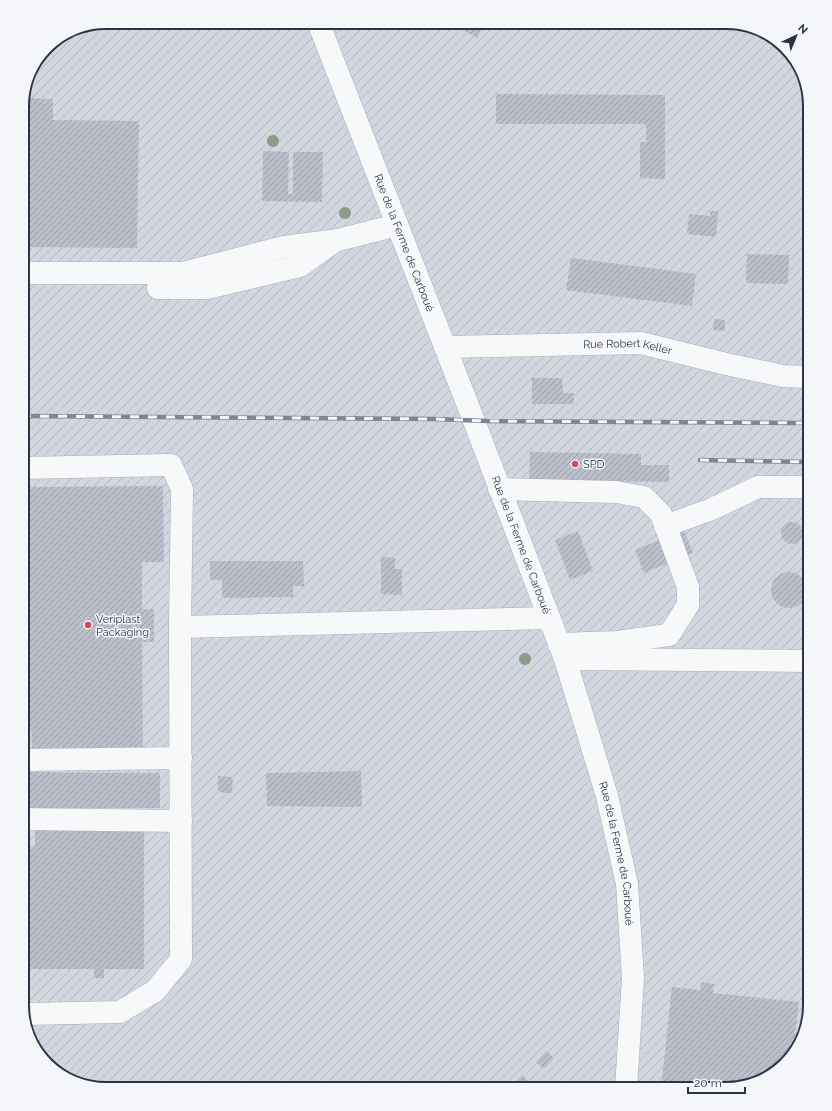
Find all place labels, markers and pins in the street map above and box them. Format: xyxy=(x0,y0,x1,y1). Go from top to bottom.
place label: SPD xyxy=(583,458,605,471)
marker: SPD xyxy=(570,459,580,469)
place label: Veriplast Packaging xyxy=(96,613,149,639)
marker: Veriplast Packaging xyxy=(83,620,93,630)

